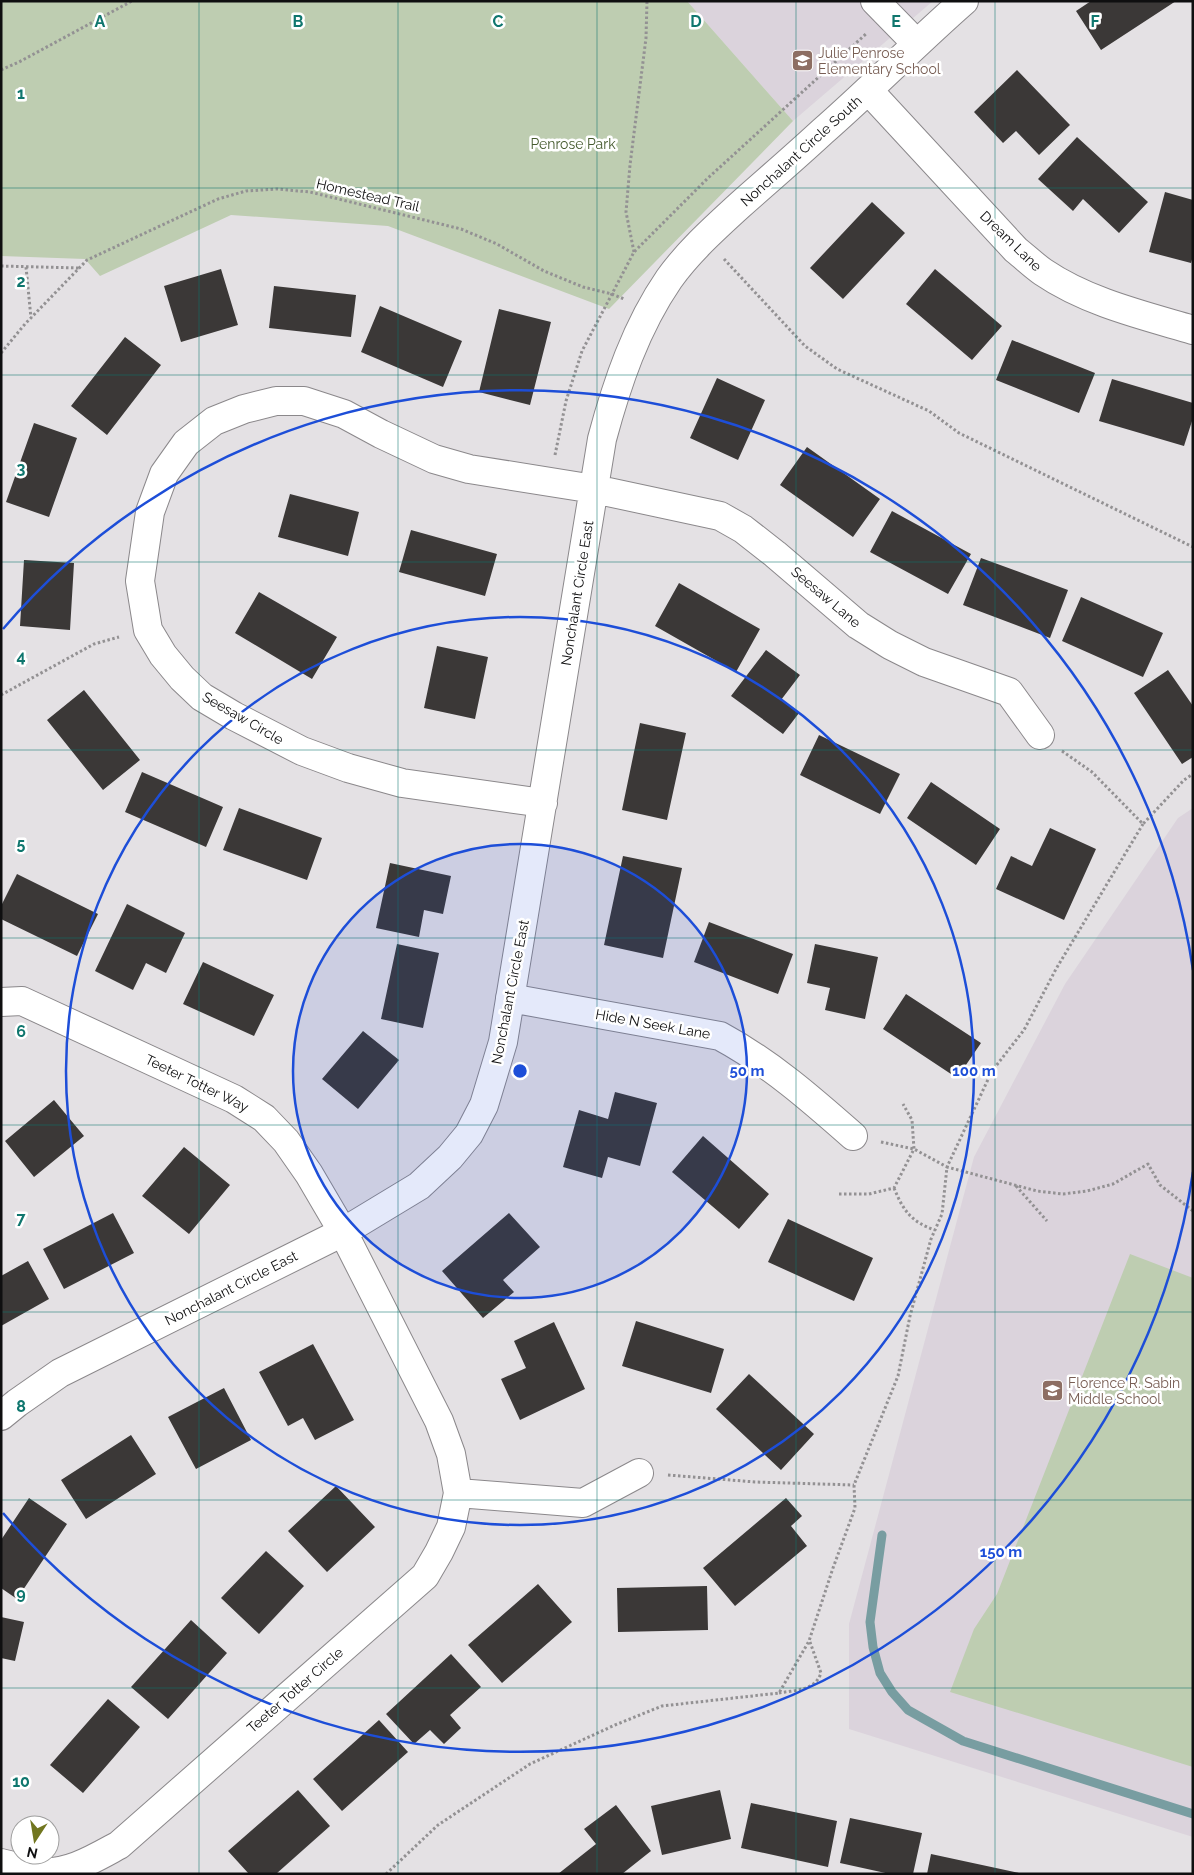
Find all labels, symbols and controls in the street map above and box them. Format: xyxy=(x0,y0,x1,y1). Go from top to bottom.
text: A xyxy=(95,12,106,31)
text: B xyxy=(293,12,304,31)
text: C xyxy=(493,12,504,31)
text: D xyxy=(690,12,702,31)
text: E xyxy=(891,12,901,31)
text: F xyxy=(1090,12,1100,31)
place label: Julie Penrose Elementary School xyxy=(818,45,941,77)
school or university icon: Julie Penrose Elementary School xyxy=(790,49,814,73)
text: 1 xyxy=(17,84,25,103)
street label: Nonchalant Circle South xyxy=(737,93,865,209)
park label: Penrose Park xyxy=(530,136,616,152)
street label: Homestead Trail xyxy=(315,175,421,215)
street label: Dream Lane xyxy=(977,208,1045,274)
text: 2 xyxy=(16,272,26,291)
text: 3 xyxy=(17,459,26,478)
street label: Nonchalant Circle East xyxy=(558,519,596,667)
street label: Seesaw Lane xyxy=(788,563,864,631)
text: 4 xyxy=(16,647,26,666)
street label: Seesaw Circle xyxy=(200,688,286,748)
text: 5 xyxy=(17,834,26,853)
street label: Nonchalant Circle East xyxy=(488,918,532,1066)
street label: Hide N Seek Lane xyxy=(594,1006,712,1042)
text: 6 xyxy=(16,1022,26,1041)
street label: Teeter Totter Way xyxy=(143,1051,252,1115)
centre of rings xyxy=(511,1062,529,1080)
text: 50 m xyxy=(729,1062,765,1080)
text: 100 m xyxy=(952,1062,996,1080)
text: 7 xyxy=(17,1209,26,1228)
street label: Nonchalant Circle East xyxy=(162,1247,300,1328)
place label: Florence R. Sabin Middle School xyxy=(1068,1375,1180,1407)
school or university icon: Florence R. Sabin Middle School xyxy=(1040,1379,1064,1403)
text: 8 xyxy=(16,1397,26,1416)
text: 150 m xyxy=(980,1543,1022,1561)
text: 9 xyxy=(16,1584,26,1603)
street label: Teeter Totter Circle xyxy=(244,1644,346,1736)
text: 10 xyxy=(12,1772,30,1791)
north arrow xyxy=(10,1815,60,1865)
text: N xyxy=(25,1844,39,1862)

